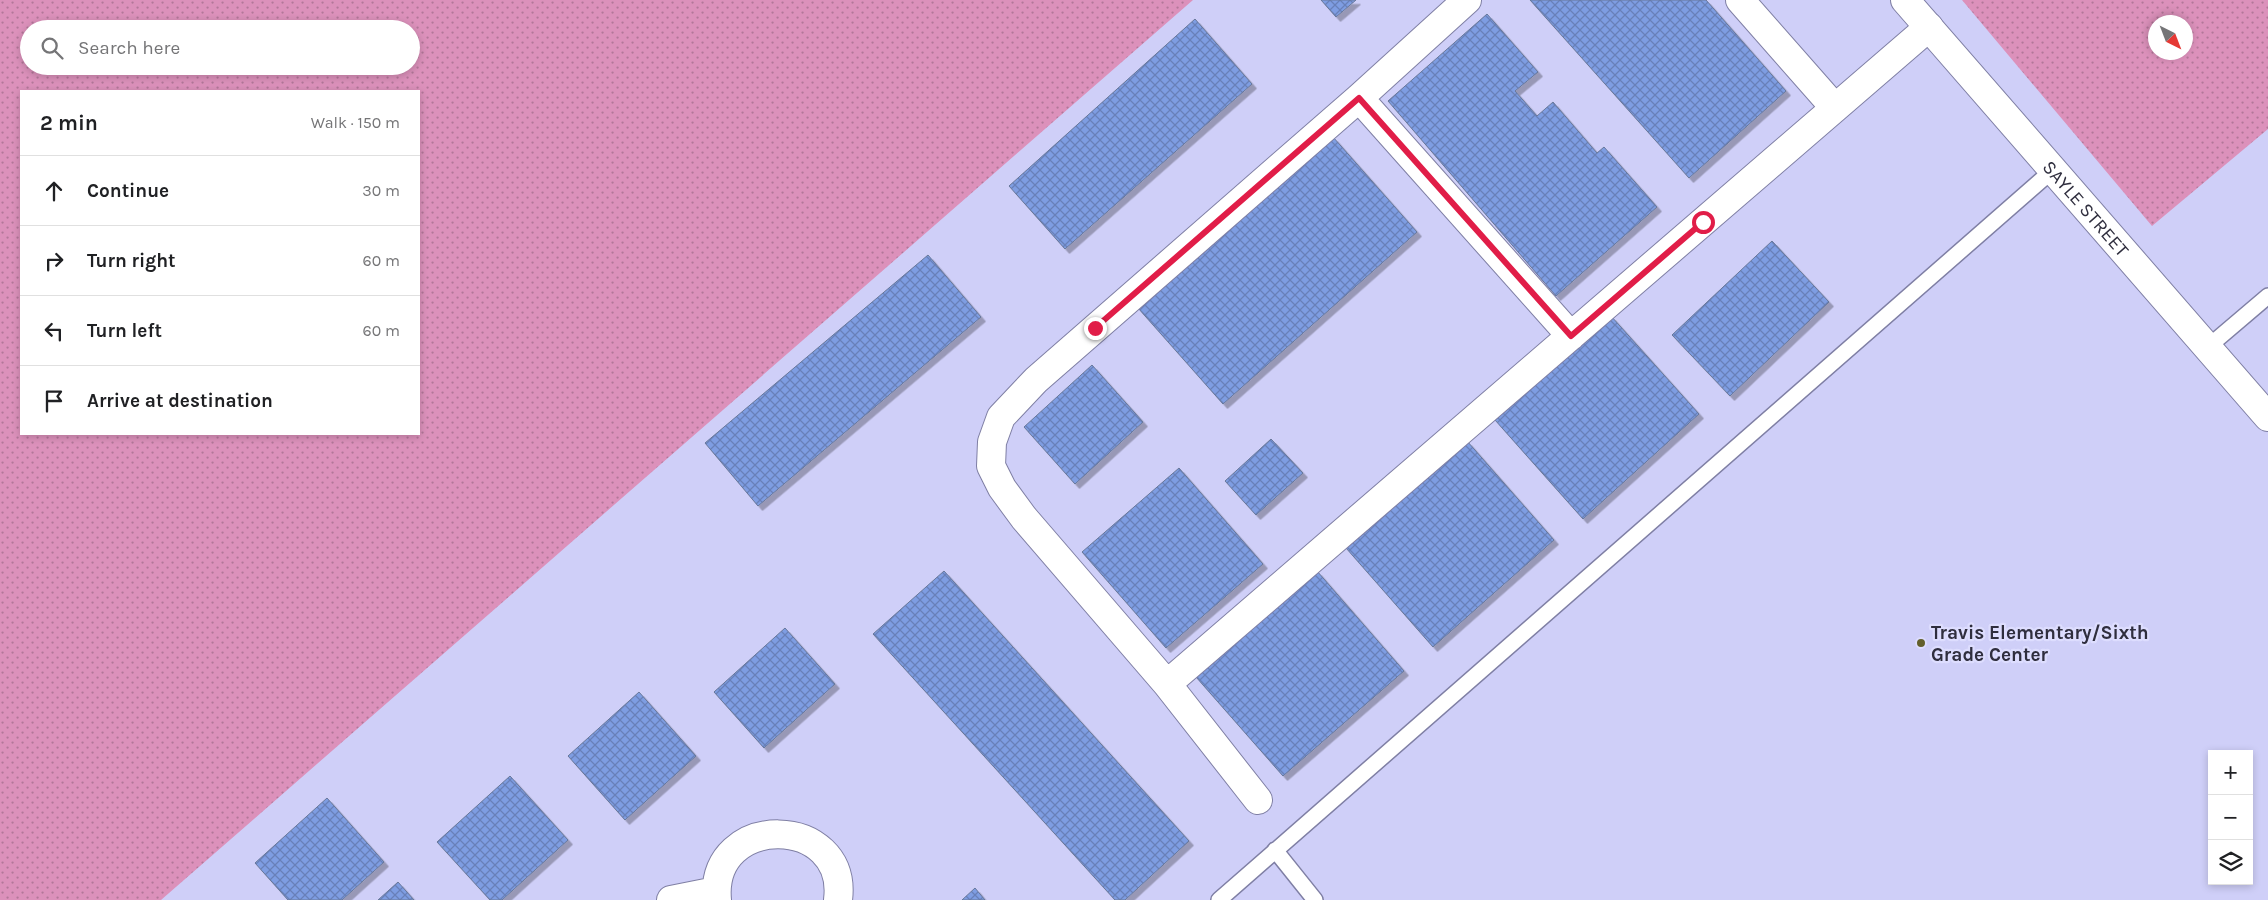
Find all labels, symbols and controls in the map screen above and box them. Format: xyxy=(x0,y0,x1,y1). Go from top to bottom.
north arrow xyxy=(2148,15,2193,60)
search box xyxy=(20,20,420,75)
icon: search xyxy=(38,34,66,62)
text: Search here xyxy=(78,37,180,59)
text: 2 min xyxy=(40,111,98,135)
text: Walk · 150 m xyxy=(311,113,400,132)
street label: SAYLE STREET xyxy=(2038,156,2133,262)
icon: ahead xyxy=(40,177,68,205)
text: Continue xyxy=(87,180,169,202)
text: 30 m xyxy=(362,181,400,200)
route start xyxy=(1692,211,1715,234)
icon: right xyxy=(40,247,68,275)
text: Turn right xyxy=(87,250,176,272)
text: 60 m xyxy=(363,251,400,270)
icon: left xyxy=(40,317,68,345)
route end xyxy=(1084,317,1107,340)
text: Turn left xyxy=(87,320,162,342)
text: 60 m xyxy=(363,321,400,340)
icon: arrive xyxy=(40,387,68,415)
text: Arrive at destination xyxy=(87,390,273,412)
place label: Travis Elementary/Sixth Grade Center xyxy=(1931,622,2149,666)
marker: Travis Elementary/Sixth Grade Center xyxy=(1915,637,1927,649)
map controls xyxy=(2208,750,2253,885)
button: + xyxy=(2208,750,2253,795)
button: − xyxy=(2208,795,2253,840)
button: layers xyxy=(2208,840,2253,885)

